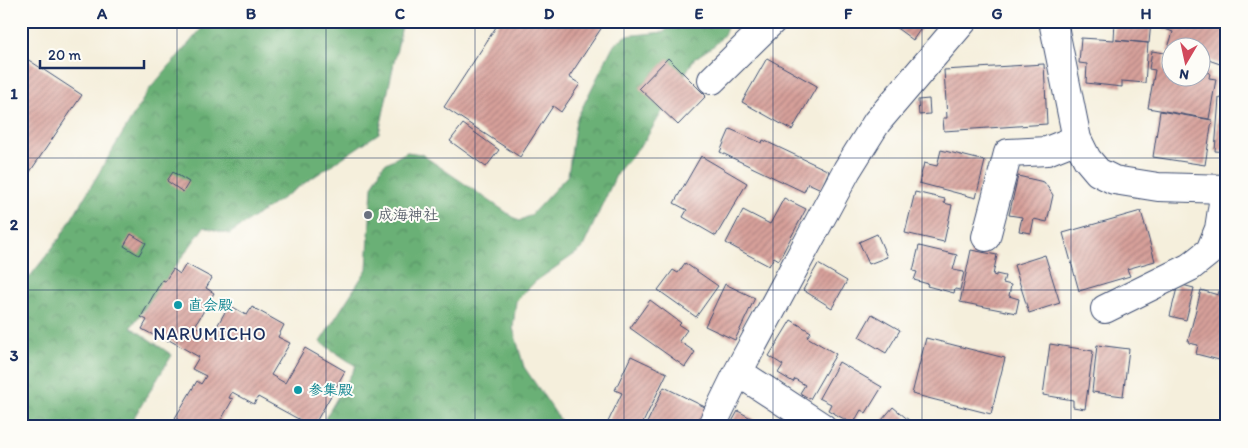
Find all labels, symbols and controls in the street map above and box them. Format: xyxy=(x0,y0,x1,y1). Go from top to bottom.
text: A xyxy=(96,4,108,23)
text: B xyxy=(246,4,257,23)
text: C xyxy=(395,4,406,23)
text: D xyxy=(544,4,555,23)
text: E xyxy=(695,4,704,23)
text: F xyxy=(844,4,853,23)
text: G xyxy=(991,4,1003,23)
text: H xyxy=(1140,4,1152,23)
scale bar xyxy=(40,38,144,70)
north arrow xyxy=(1160,38,1210,88)
text: 20 m xyxy=(48,46,82,64)
text: N xyxy=(1178,65,1190,83)
text: 1 xyxy=(10,84,18,103)
place label: 成海神社 xyxy=(378,206,438,224)
marker: 成海神社 xyxy=(362,209,374,221)
text: 2 xyxy=(10,215,19,234)
place label: 直会殿 xyxy=(188,296,233,314)
marker: 直会殿 xyxy=(172,299,184,311)
district label: NARUMICHO xyxy=(153,323,267,345)
text: 3 xyxy=(10,346,19,365)
place label: 参集殿 xyxy=(308,381,353,399)
marker: 参集殿 xyxy=(292,384,304,396)

